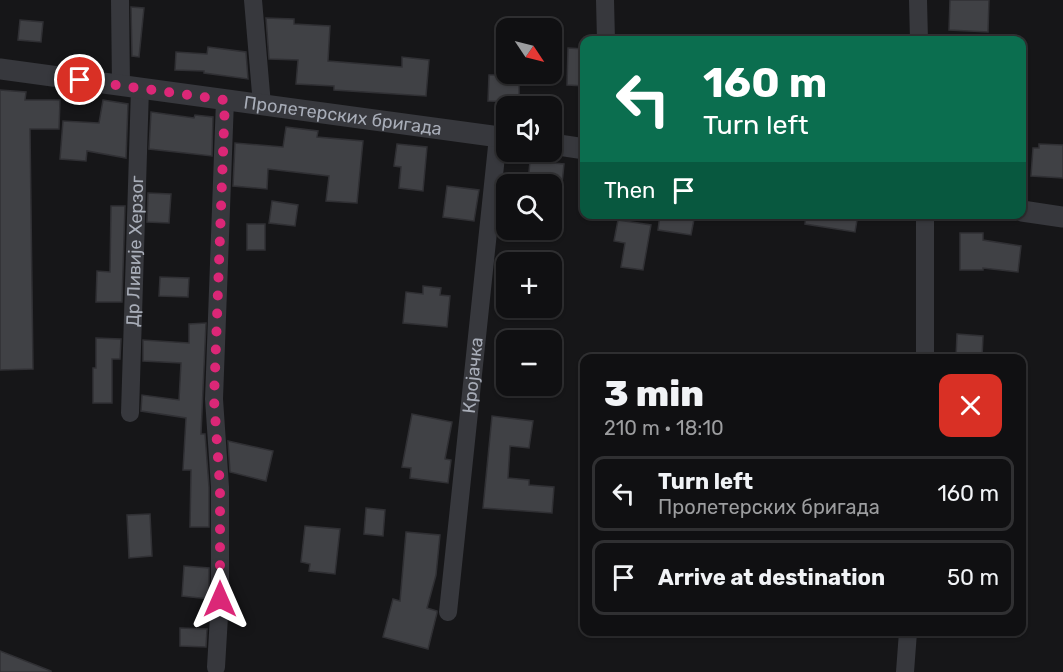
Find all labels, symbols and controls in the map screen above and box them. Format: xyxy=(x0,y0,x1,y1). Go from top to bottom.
north arrow xyxy=(496,18,562,84)
map controls xyxy=(496,18,562,396)
pin xyxy=(54,54,105,105)
text: 160 m xyxy=(703,58,827,108)
icon: left xyxy=(604,60,682,138)
icon: arrive xyxy=(63,63,96,96)
street label: Пролетерских бригада xyxy=(242,91,443,140)
button: sound xyxy=(496,96,562,162)
text: Turn left xyxy=(703,109,808,141)
button: search xyxy=(496,174,562,240)
icon: arrive xyxy=(667,174,700,207)
street label: Др Ливије Херзог xyxy=(122,175,148,327)
text: Then xyxy=(604,177,655,204)
button: + xyxy=(496,252,562,318)
button: − xyxy=(496,330,562,396)
street label: Кројачка xyxy=(458,336,488,415)
text: 3 min xyxy=(604,372,704,415)
button: close xyxy=(939,374,1002,437)
text: 210 m · 18:10 xyxy=(604,416,724,440)
text: Turn left xyxy=(658,468,753,495)
icon: left xyxy=(607,477,640,510)
text: 160 m xyxy=(937,480,999,507)
text: Пролетерских бригада xyxy=(658,495,880,519)
icon: arrive xyxy=(607,561,640,594)
text: Arrive at destination xyxy=(658,564,885,591)
text: 50 m xyxy=(947,564,999,591)
position arrow xyxy=(188,567,252,631)

